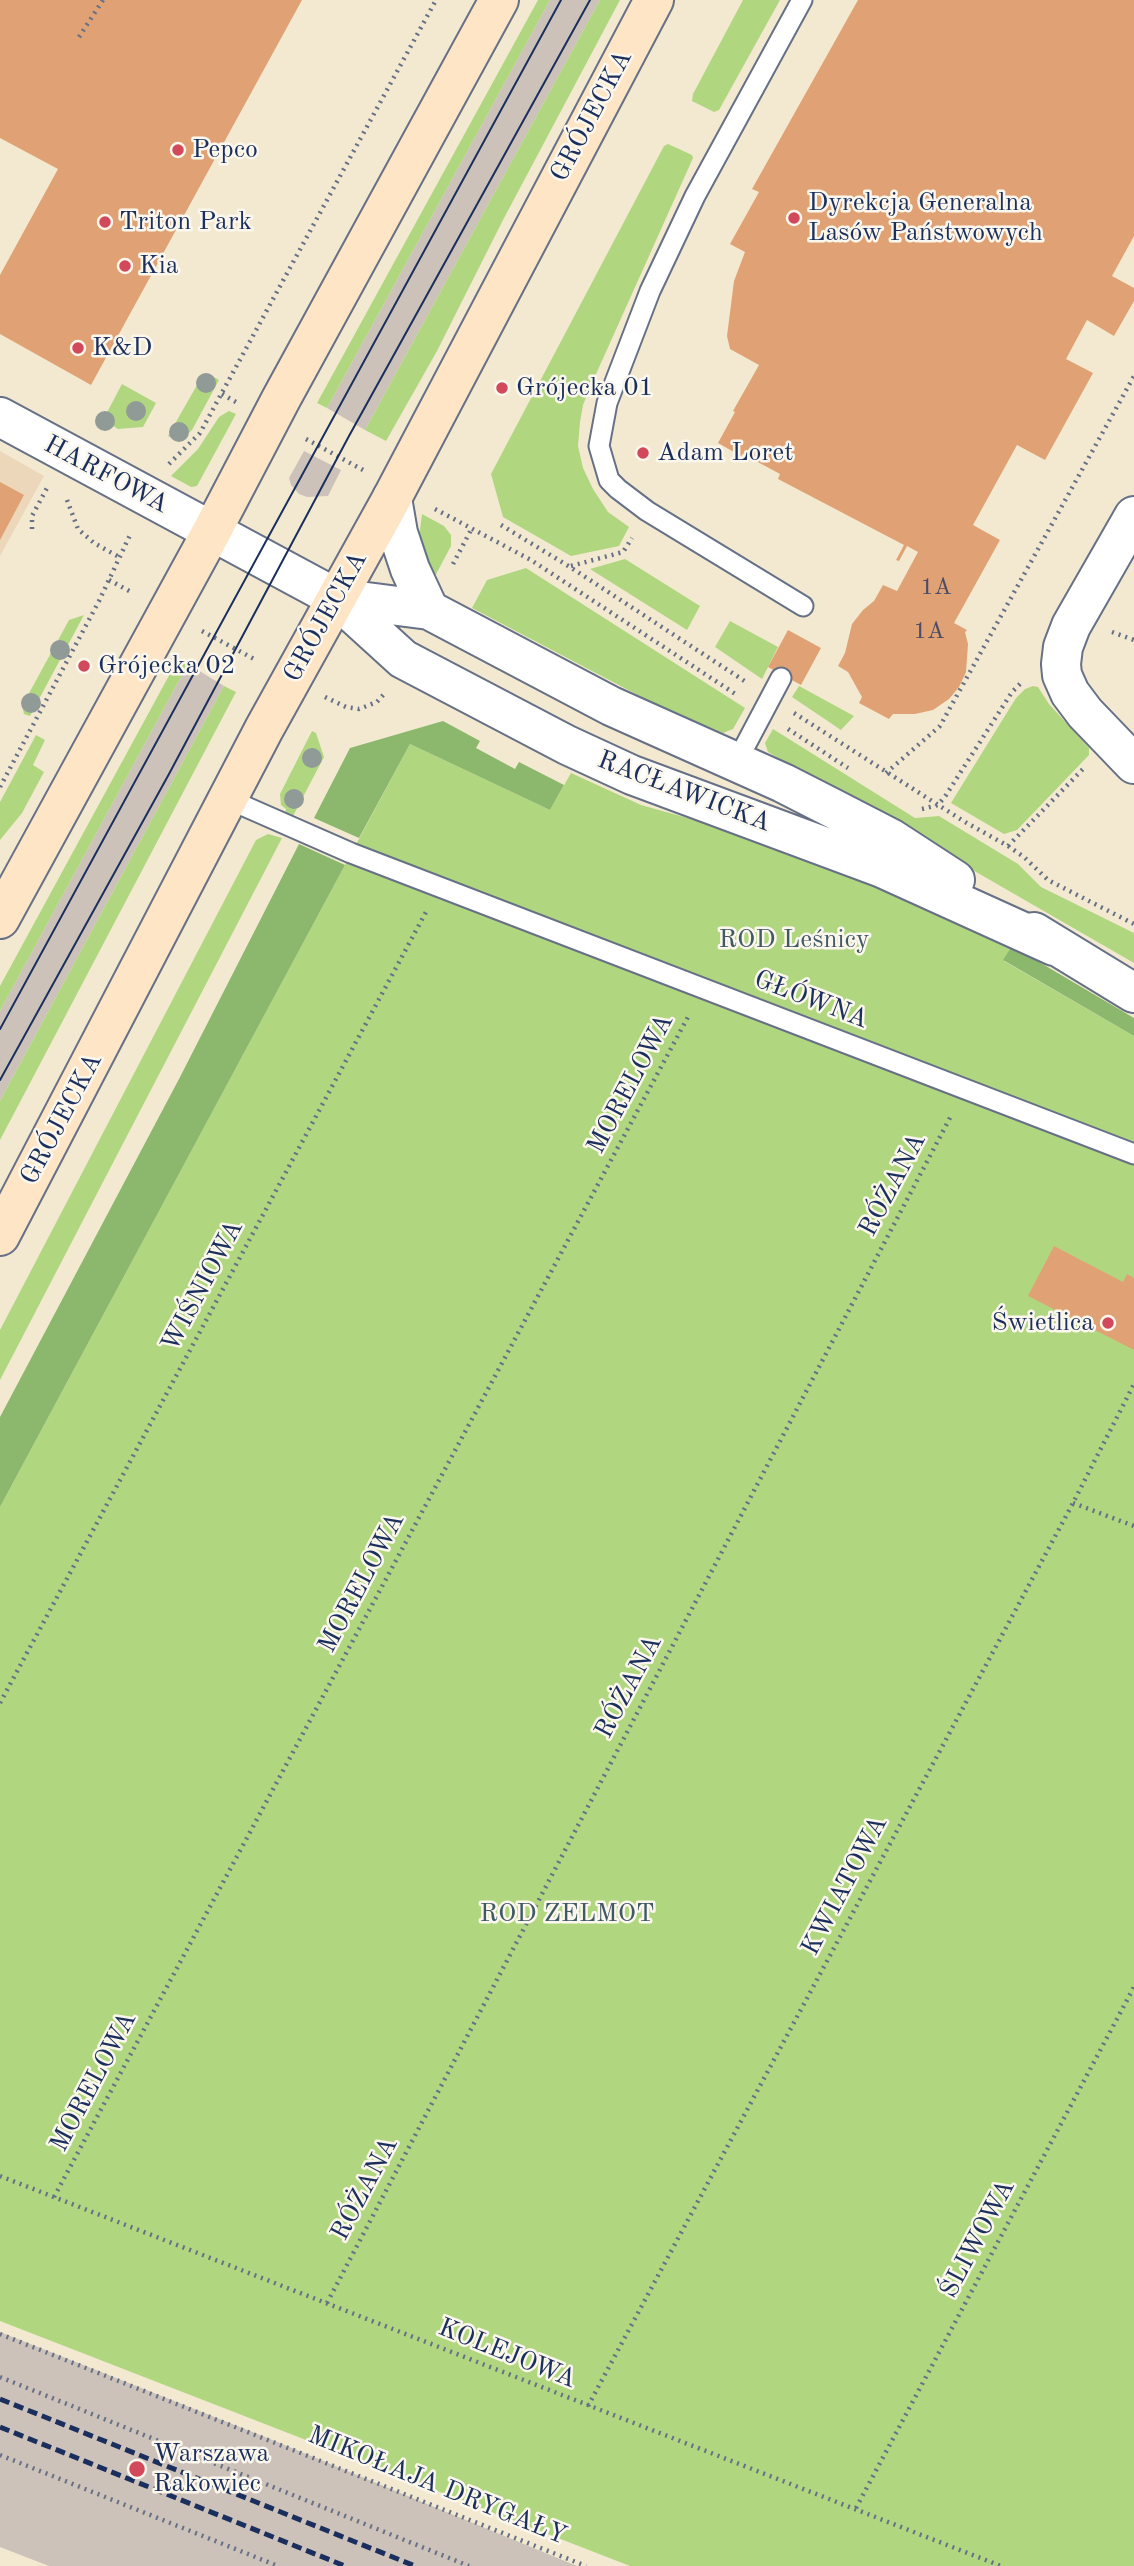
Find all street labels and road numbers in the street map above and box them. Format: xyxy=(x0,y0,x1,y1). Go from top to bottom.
street label: GRÓJECKA xyxy=(544,45,640,187)
street label: HARFOWA xyxy=(38,429,174,521)
street label: GRÓJECKA xyxy=(277,546,375,688)
street label: RACŁAWICKA xyxy=(593,745,775,839)
street label: GŁÓWNA xyxy=(750,964,872,1036)
street label: MORELOWA xyxy=(581,1009,681,1159)
street label: GRÓJECKA xyxy=(14,1048,110,1190)
street label: RÓŻANA xyxy=(853,1128,933,1242)
street label: WIŚNIOWA xyxy=(155,1215,251,1357)
street label: MORELOWA xyxy=(312,1508,412,1658)
street label: RÓŻANA xyxy=(589,1630,669,1744)
street label: KWIATOWA xyxy=(795,1811,895,1961)
street label: MORELOWA xyxy=(44,2007,144,2157)
street label: RÓŻANA xyxy=(325,2132,405,2246)
street label: ŚLIWOWA xyxy=(934,2174,1022,2304)
street label: KOLEJOWA xyxy=(433,2312,581,2396)
street label: MIKOŁAJA DRYGAŁY xyxy=(303,2420,571,2552)

